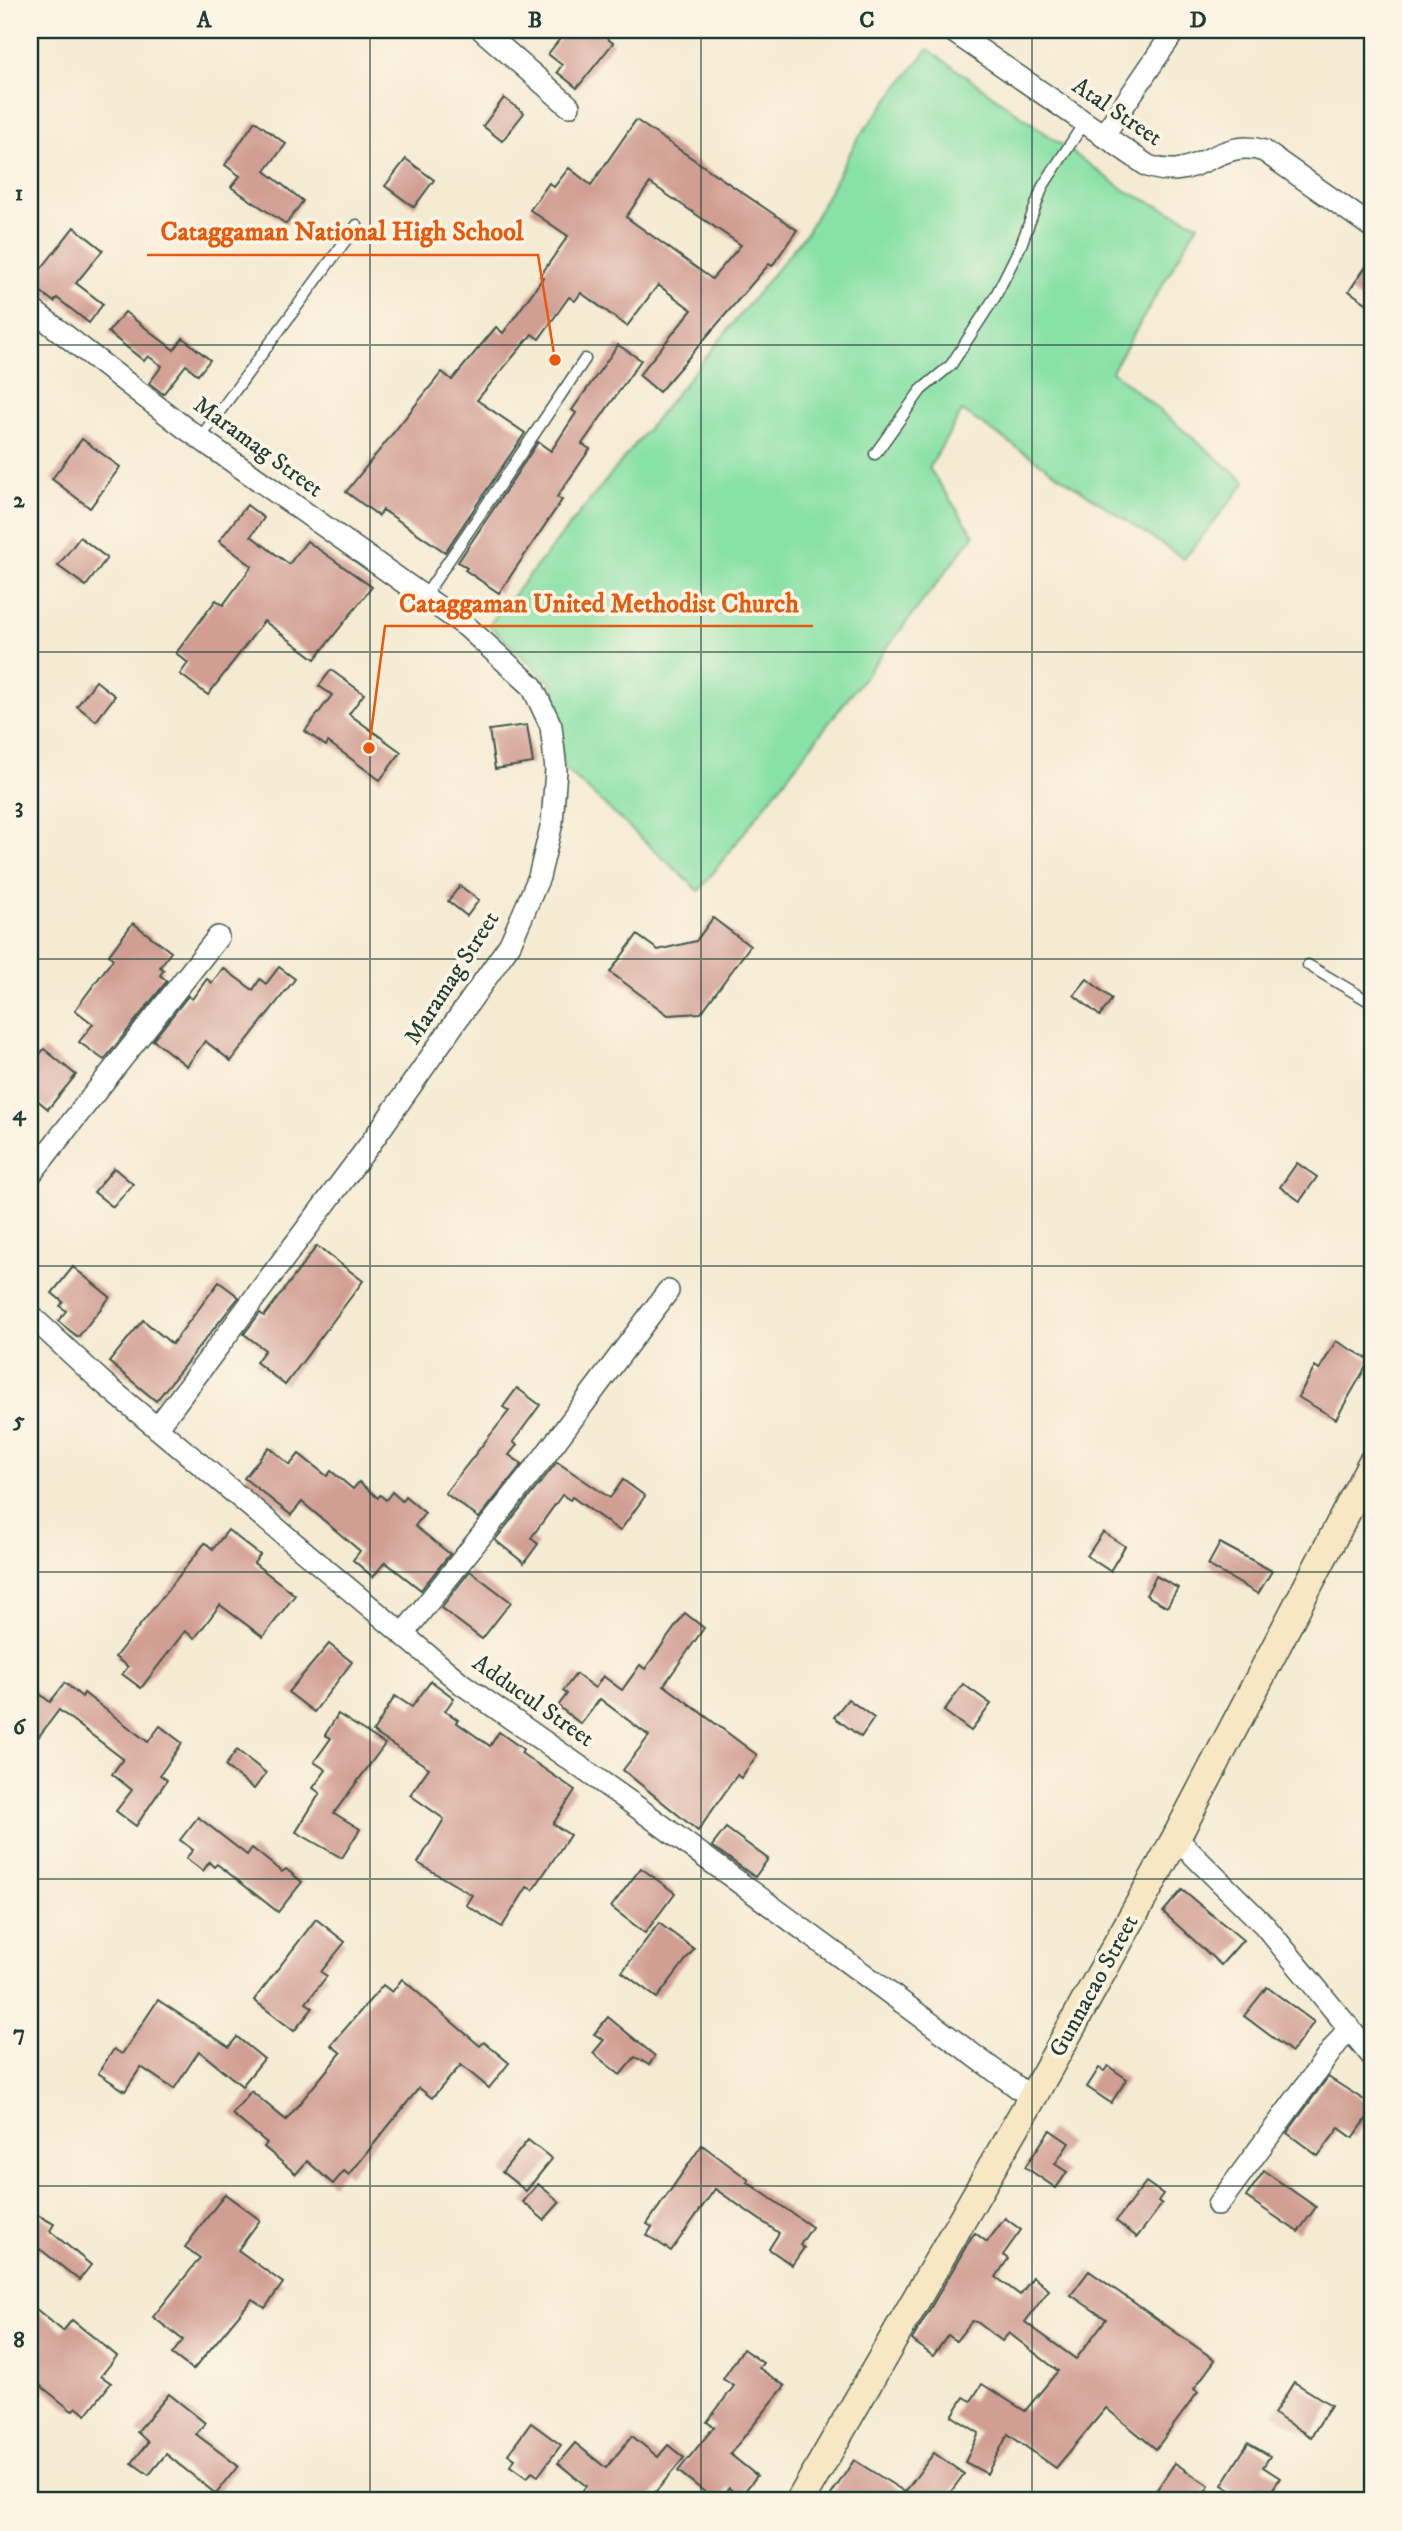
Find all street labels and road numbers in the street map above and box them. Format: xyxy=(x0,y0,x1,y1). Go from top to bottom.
street label: Atal Street xyxy=(1066,71,1168,153)
street label: Maramag Street xyxy=(187,390,329,504)
street label: Maramag Street xyxy=(398,905,506,1050)
street label: Adducul Street xyxy=(466,1648,600,1754)
street label: Gunnacao Street xyxy=(1043,1909,1146,2062)

